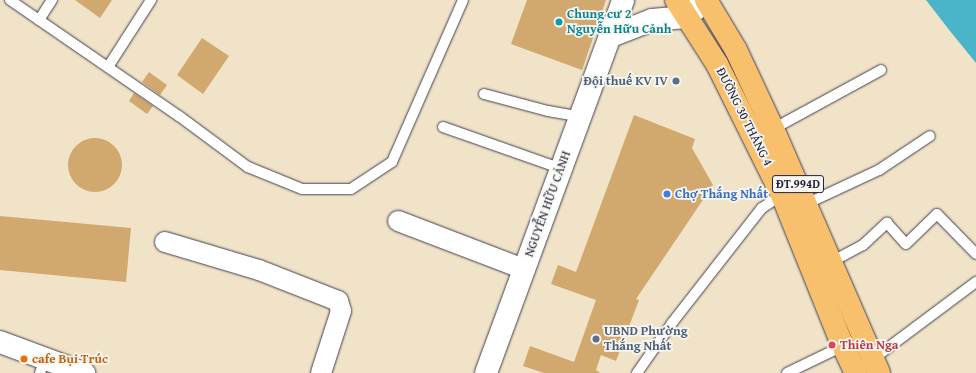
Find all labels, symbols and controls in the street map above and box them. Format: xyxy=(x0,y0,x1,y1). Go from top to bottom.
place label: Chung cư 2 Nguyễn Hữu Cảnh xyxy=(567,7,671,38)
marker: Chung cư 2 Nguyễn Hữu Cảnh xyxy=(554,17,564,27)
street label: ĐƯỜNG 30 THÁNG 4 xyxy=(712,65,776,169)
place label: Đội thuế KV IV xyxy=(584,73,668,89)
marker: Đội thuế KV IV xyxy=(671,76,681,86)
street label: NGUYỄN HỮU CẢNH xyxy=(522,149,574,259)
road number: ĐT.994D xyxy=(772,174,824,194)
place label: Chợ Thắng Nhất xyxy=(675,186,768,202)
marker: Chợ Thắng Nhất xyxy=(662,189,672,199)
place label: UBND Phường Thắng Nhất xyxy=(604,324,688,355)
marker: UBND Phường Thắng Nhất xyxy=(591,334,601,344)
place label: Thiên Nga xyxy=(840,337,899,353)
marker: Thiên Nga xyxy=(827,340,837,350)
place label: cafe Bụi Trúc xyxy=(32,351,108,367)
marker: cafe Bụi Trúc xyxy=(19,354,29,364)

